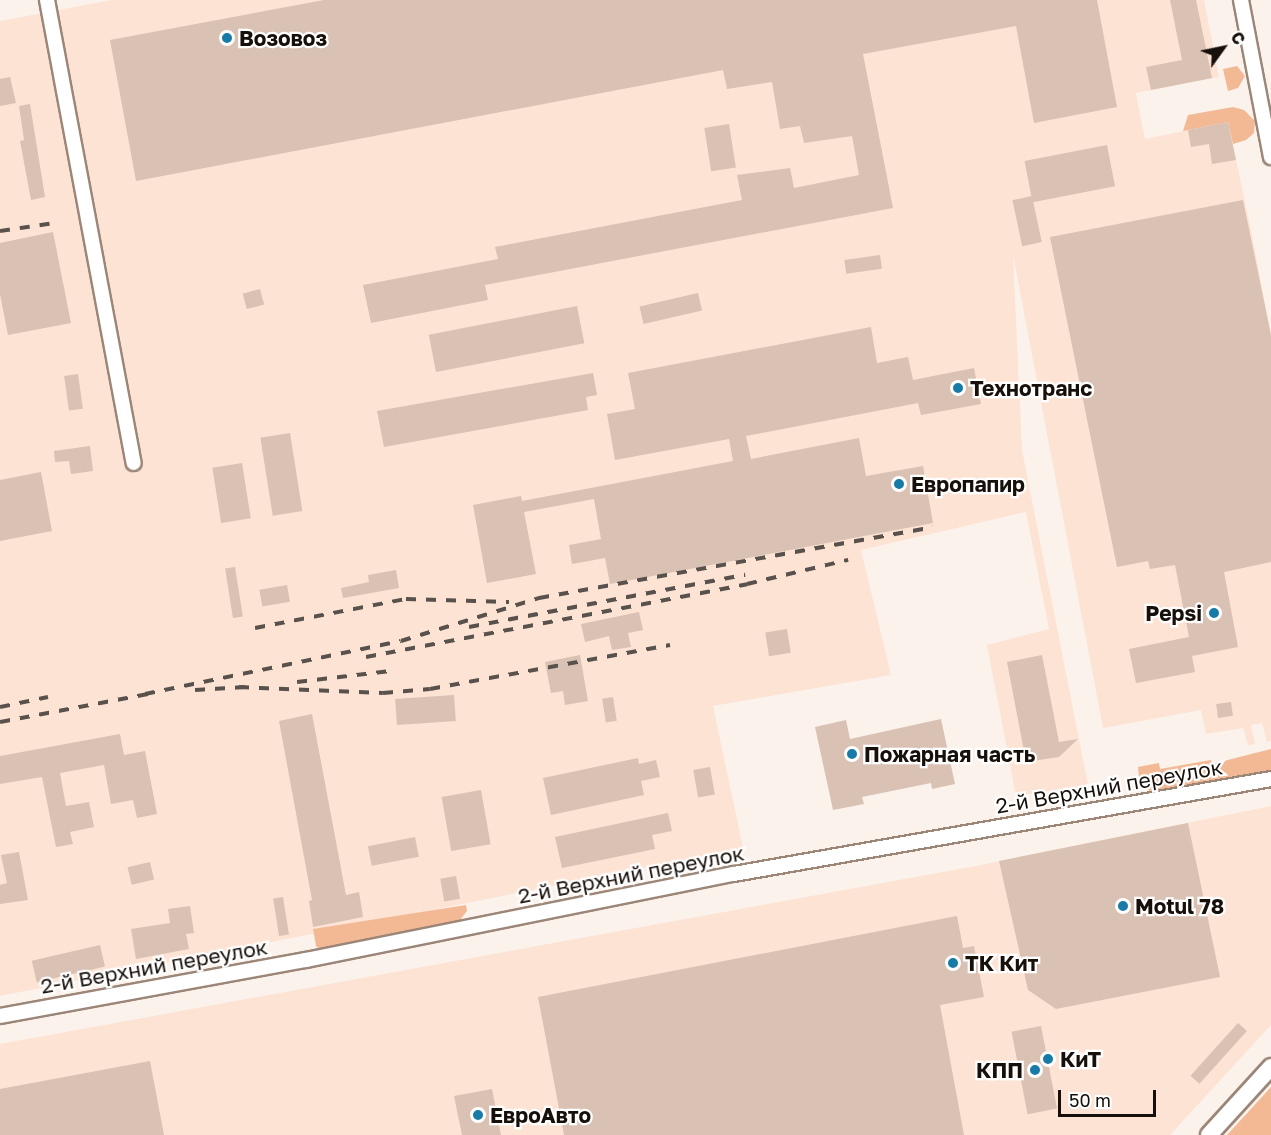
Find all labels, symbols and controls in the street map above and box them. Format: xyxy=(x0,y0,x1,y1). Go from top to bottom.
north arrow xyxy=(1193,18,1253,78)
place label: Возовоз xyxy=(239,25,327,51)
text: С xyxy=(1227,28,1250,48)
marker: Возовоз xyxy=(220,31,234,45)
place label: Технотранс xyxy=(970,375,1092,401)
marker: Технотранс xyxy=(951,381,965,395)
place label: Европапир xyxy=(911,471,1025,497)
marker: Европапир xyxy=(892,477,906,491)
place label: Pepsi xyxy=(1145,600,1202,626)
marker: Pepsi xyxy=(1207,606,1221,620)
place label: Пожарная часть xyxy=(864,741,1035,767)
marker: Пожарная часть xyxy=(845,747,859,761)
street label: 2-й Верхний переулок xyxy=(994,754,1224,818)
street label: 2-й Верхний переулок xyxy=(516,840,746,908)
place label: Motul 78 xyxy=(1135,893,1224,919)
marker: Motul 78 xyxy=(1116,899,1130,913)
street label: 2-й Верхний переулок xyxy=(39,934,269,998)
place label: ТК Кит xyxy=(965,950,1038,976)
marker: ТК Кит xyxy=(946,956,960,970)
place label: КиТ xyxy=(1060,1046,1101,1072)
marker: КиТ xyxy=(1041,1052,1055,1066)
place label: КПП xyxy=(976,1057,1023,1083)
marker: КПП xyxy=(1028,1063,1042,1077)
scale bar xyxy=(1061,1078,1158,1116)
text: 50 m xyxy=(1069,1089,1111,1111)
place label: ЕвроАвто xyxy=(490,1102,591,1128)
marker: ЕвроАвто xyxy=(471,1108,485,1122)

